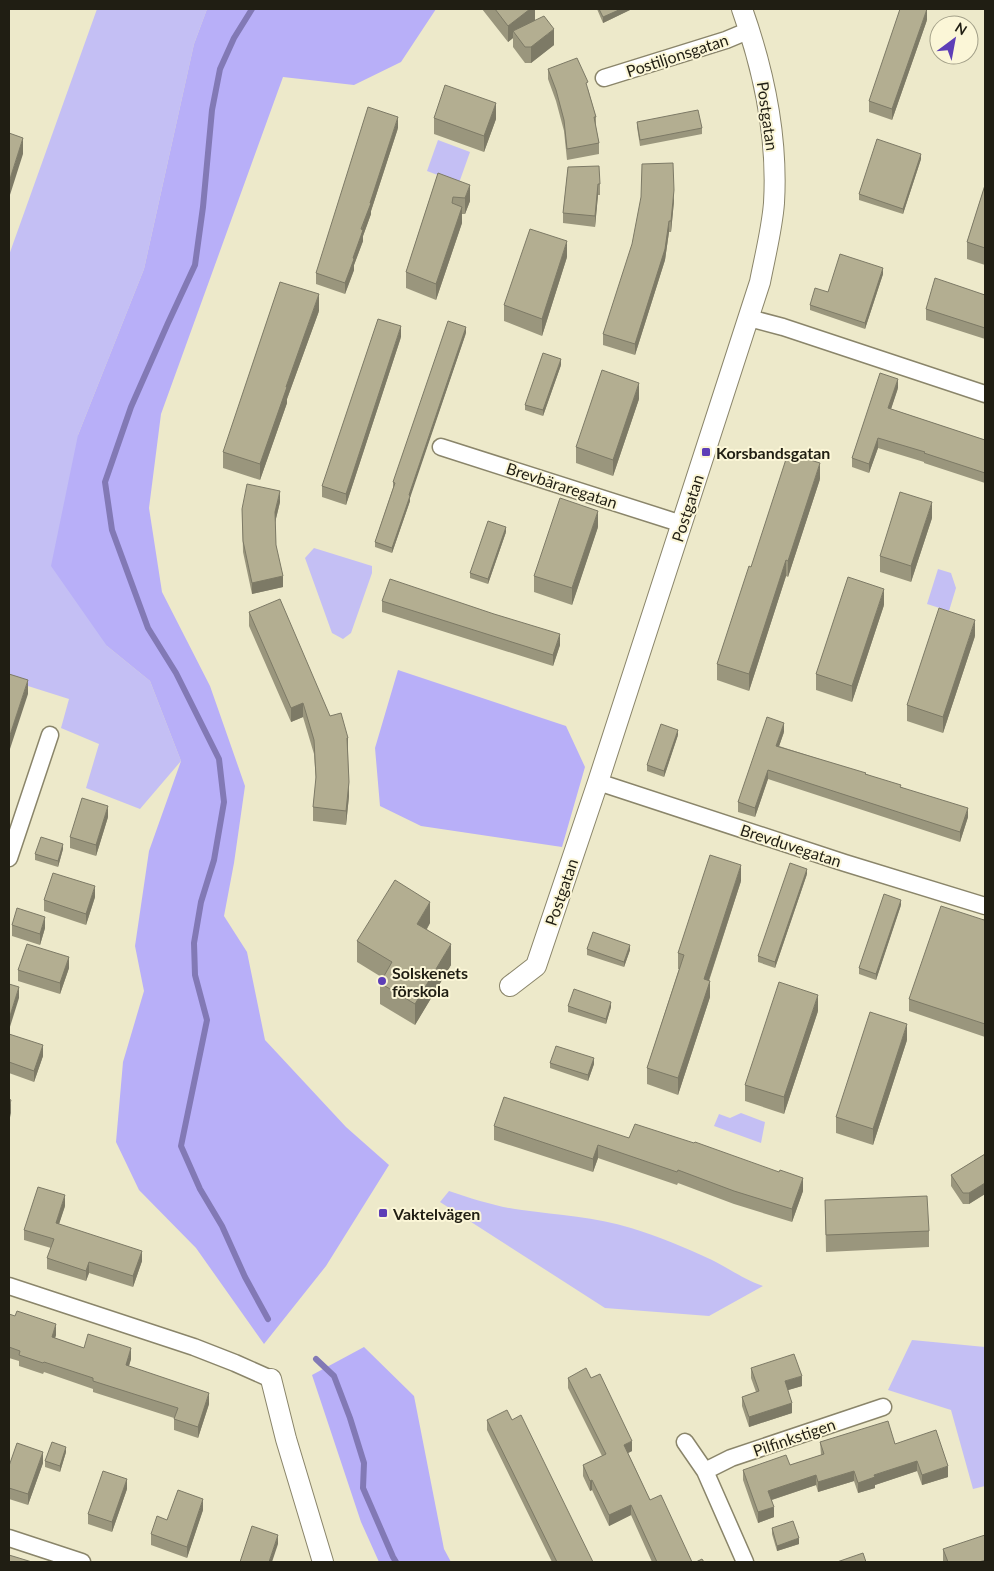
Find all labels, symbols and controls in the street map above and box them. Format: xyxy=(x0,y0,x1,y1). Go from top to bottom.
north arrow xyxy=(929,15,979,65)
text: N xyxy=(952,18,970,39)
street label: Postiljonsgatan xyxy=(624,30,730,80)
street label: Postgatan xyxy=(754,80,782,152)
place label: Korsbandsgatan xyxy=(716,443,830,462)
marker: Korsbandsgatan xyxy=(700,446,712,458)
street label: Brevbäraregatan xyxy=(504,458,620,512)
street label: Postgatan xyxy=(667,472,707,544)
street label: Brevduvegatan xyxy=(738,820,844,870)
street label: Postgatan xyxy=(541,856,581,928)
place label: Solskenets förskola xyxy=(392,963,468,1000)
marker: Solskenets förskola xyxy=(376,975,388,987)
place label: Vaktelvägen xyxy=(392,1204,480,1223)
marker: Vaktelvägen xyxy=(377,1207,389,1219)
street label: Pilfinkstigen xyxy=(750,1414,838,1460)

